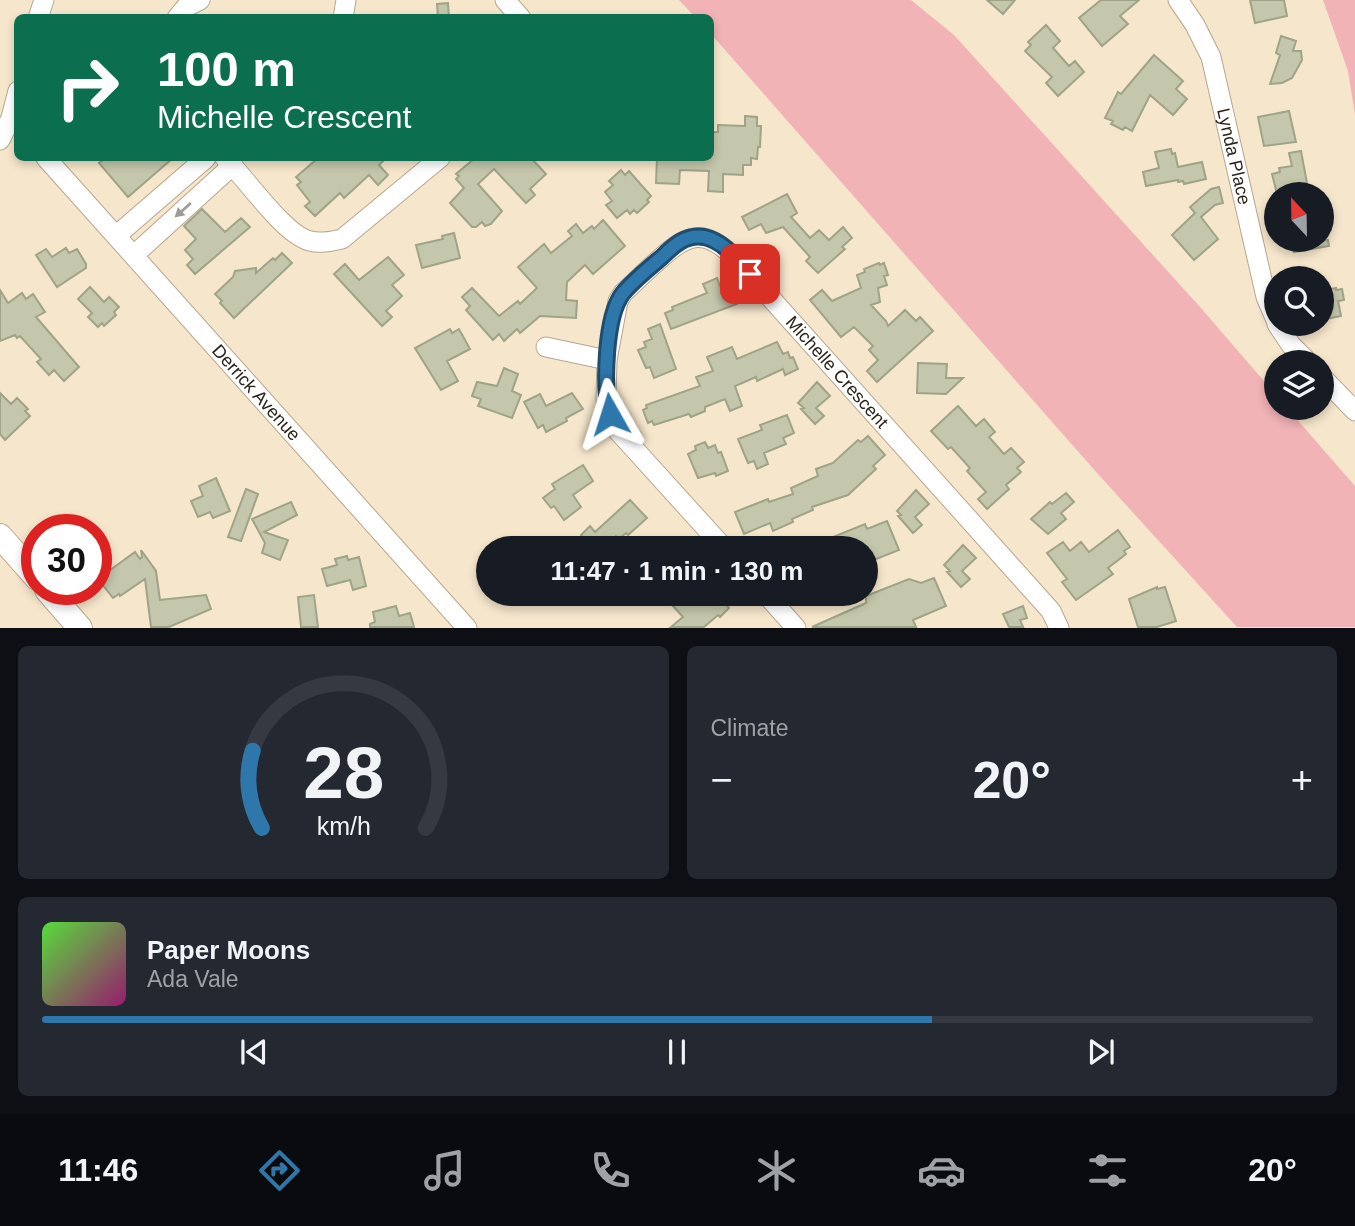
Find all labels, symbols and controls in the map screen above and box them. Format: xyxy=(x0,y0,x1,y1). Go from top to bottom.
icon: right xyxy=(42,42,133,133)
text: 100 m xyxy=(157,42,296,96)
text: Michelle Crescent xyxy=(157,99,411,135)
street label: Lynda Place xyxy=(1213,106,1255,207)
north arrow xyxy=(1264,182,1334,252)
map controls xyxy=(1264,182,1334,420)
one-way arrow xyxy=(175,201,192,217)
pin xyxy=(720,244,780,304)
icon: arrive xyxy=(731,255,769,293)
button: search xyxy=(1264,266,1334,336)
street label: Michelle Crescent xyxy=(782,312,892,432)
street label: Derrick Avenue xyxy=(208,341,304,445)
button: layers xyxy=(1264,350,1334,420)
position arrow xyxy=(573,377,647,451)
speed limit sign: 30 xyxy=(21,514,112,605)
text: 11:47 · 1 min · 130 m xyxy=(551,556,803,586)
text: Climate xyxy=(711,715,788,741)
text: 28 xyxy=(303,733,384,814)
text: 20° xyxy=(972,751,1051,809)
text: − xyxy=(711,759,733,801)
text: + xyxy=(1291,759,1313,801)
text: km/h xyxy=(316,812,370,840)
text: Paper Moons xyxy=(147,935,310,965)
text: Ada Vale xyxy=(147,966,239,992)
icon: previous xyxy=(235,1033,273,1071)
icon: pause xyxy=(658,1033,696,1071)
icon: next xyxy=(1082,1033,1120,1071)
icon: directions xyxy=(255,1146,304,1195)
icon: music xyxy=(420,1146,469,1195)
icon: phone xyxy=(586,1146,635,1195)
icon: climate xyxy=(752,1146,801,1195)
icon: car xyxy=(917,1146,966,1195)
icon: filters xyxy=(1083,1146,1132,1195)
text: 11:46 xyxy=(58,1152,138,1188)
text: 20° xyxy=(1248,1152,1297,1188)

